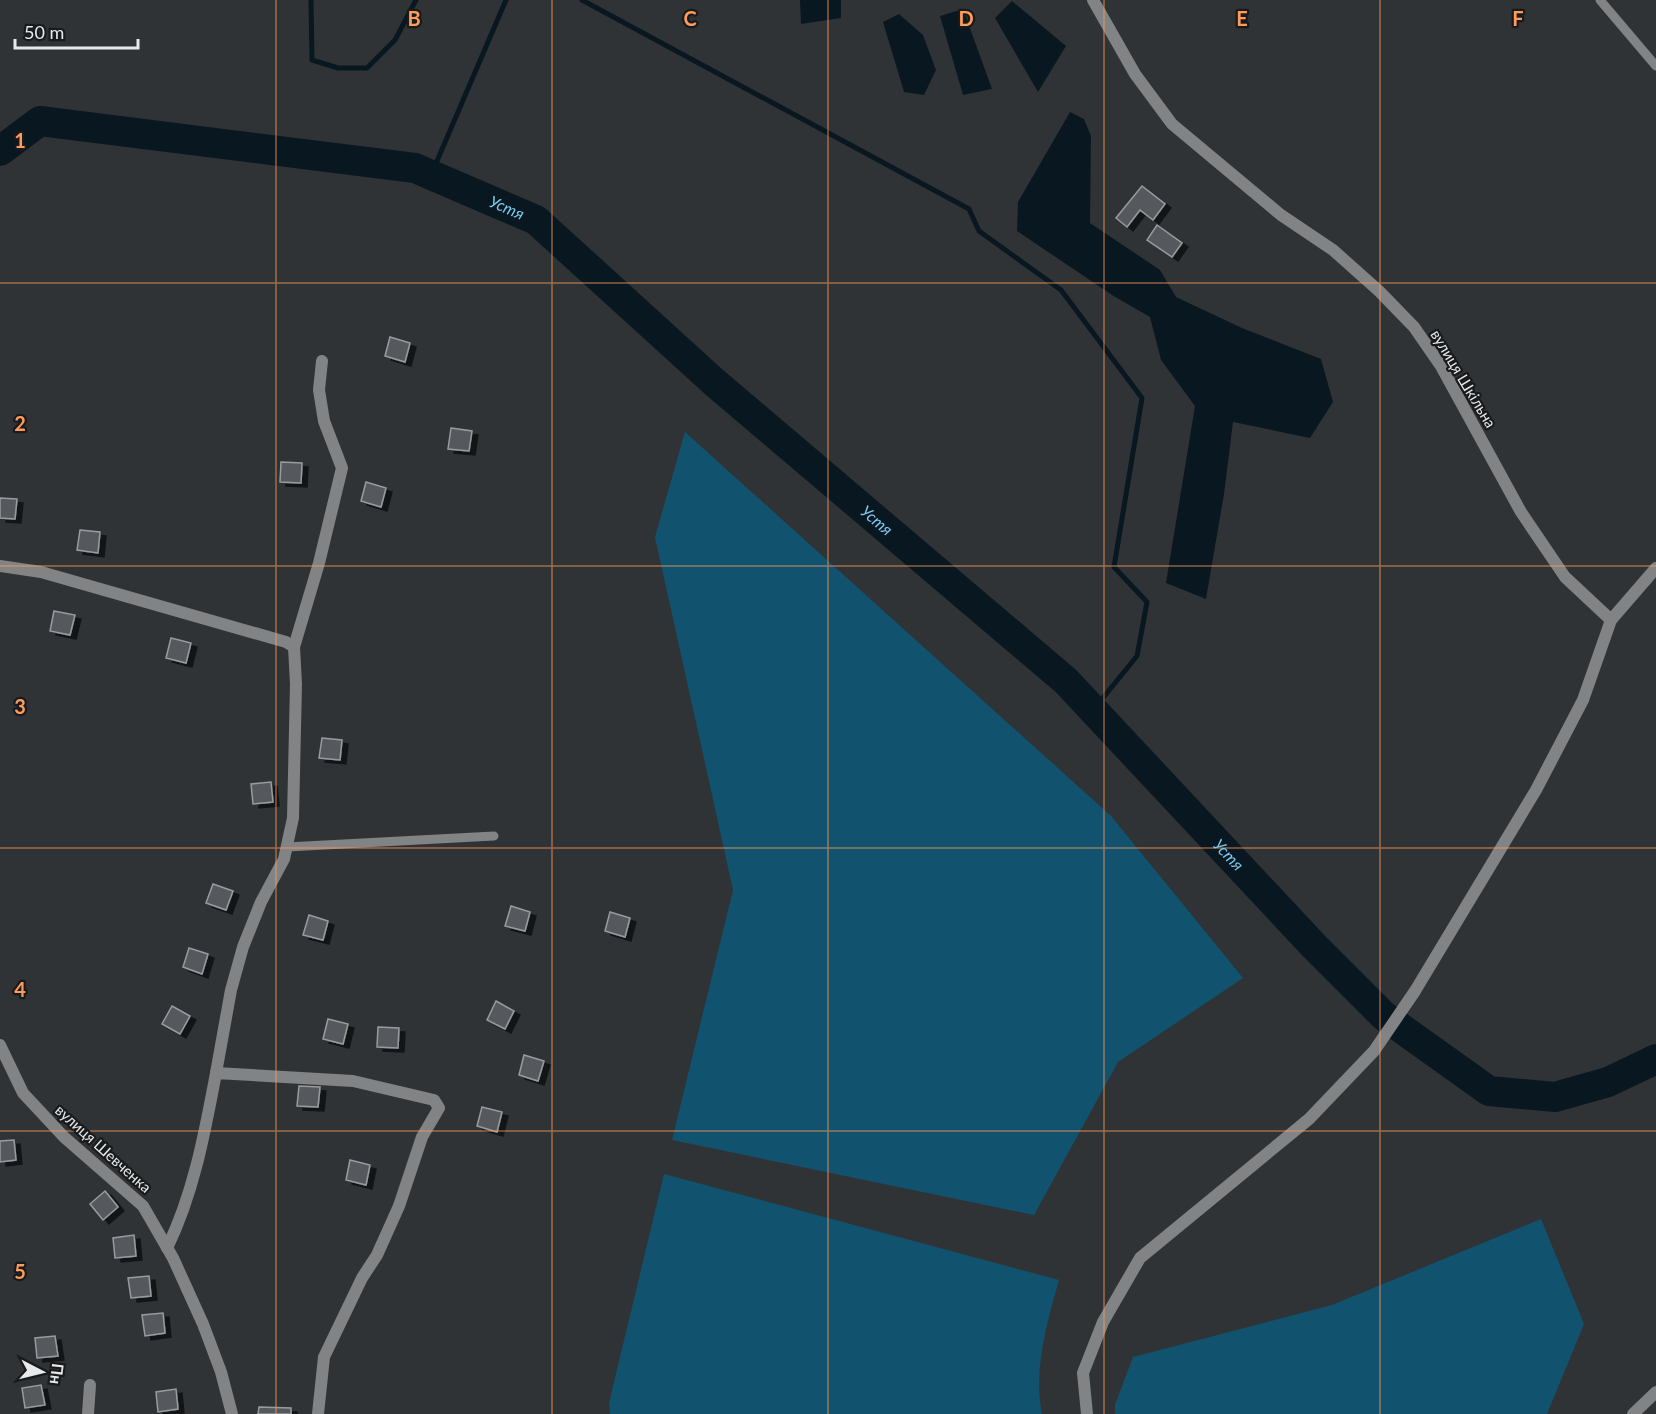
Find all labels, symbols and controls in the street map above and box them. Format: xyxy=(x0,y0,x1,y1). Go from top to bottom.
text: B xyxy=(407,6,421,30)
text: C xyxy=(683,6,697,30)
text: D xyxy=(958,6,974,30)
text: E xyxy=(1236,6,1248,30)
text: F xyxy=(1512,6,1524,30)
scale bar xyxy=(15,12,138,50)
text: 50 m xyxy=(24,21,64,43)
text: 1 xyxy=(14,128,26,152)
water label: Устя xyxy=(487,191,527,223)
street label: вулиця Шкільна xyxy=(1427,326,1500,431)
text: 2 xyxy=(14,411,26,435)
water label: Устя xyxy=(857,501,897,539)
text: 3 xyxy=(14,694,26,718)
water label: Устя xyxy=(1210,835,1248,874)
text: 4 xyxy=(14,977,26,1001)
street label: вулиця Шевченка xyxy=(52,1101,155,1196)
text: 5 xyxy=(14,1259,26,1283)
north arrow xyxy=(12,1342,72,1402)
text: Пн xyxy=(47,1362,68,1385)

